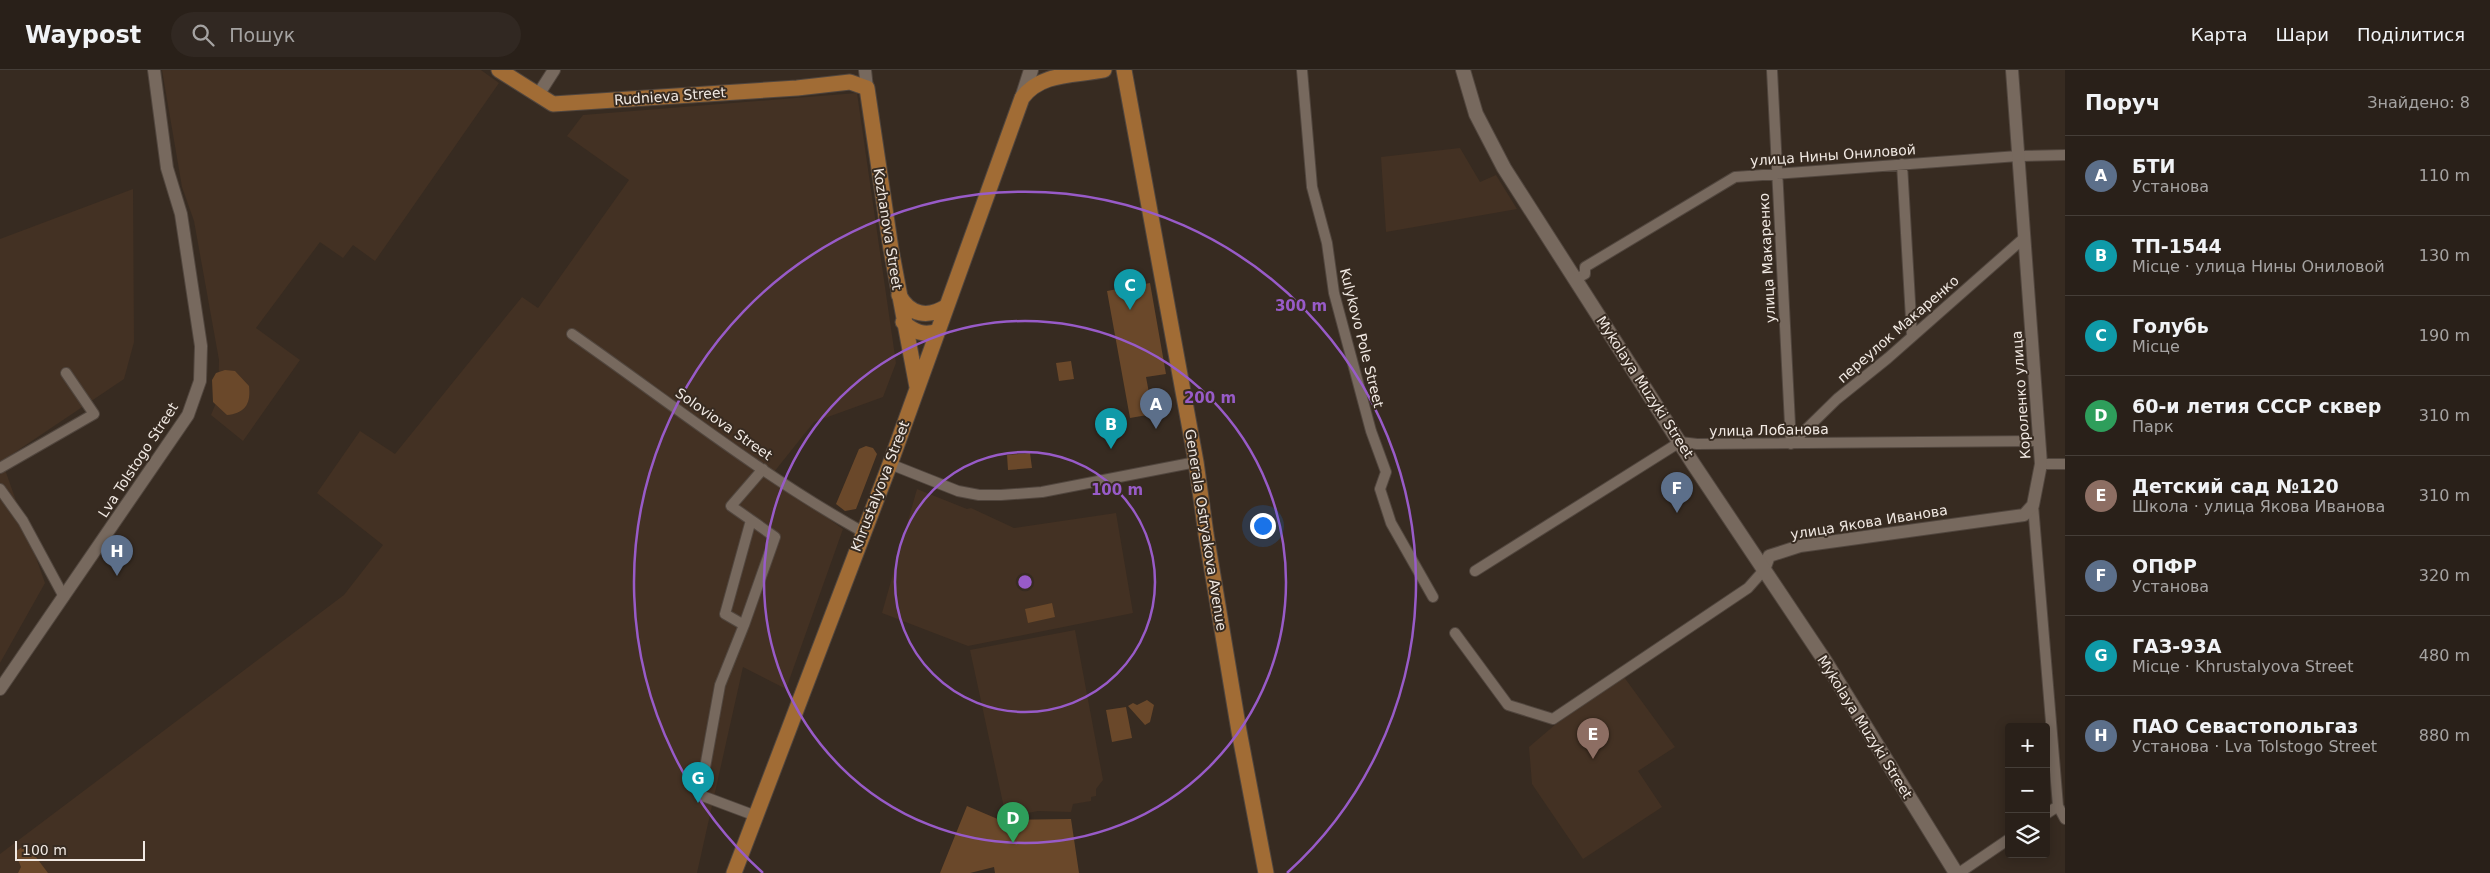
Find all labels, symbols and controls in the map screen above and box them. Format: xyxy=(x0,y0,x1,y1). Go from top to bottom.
search box xyxy=(171,12,521,57)
text: Waypost xyxy=(25,21,141,49)
icon: search xyxy=(189,21,217,49)
text: Пошук xyxy=(229,24,295,46)
text: Карта xyxy=(2191,24,2247,45)
text: Шари xyxy=(2275,24,2329,45)
text: Поділитися xyxy=(2357,24,2465,45)
street label: Rudnieva Street xyxy=(614,84,727,108)
text: Поруч xyxy=(2085,91,2160,115)
text: Знайдено: 8 xyxy=(2367,93,2470,112)
street label: улица Нины Ониловой xyxy=(1750,141,1916,169)
text: БТИ xyxy=(2132,155,2175,177)
text: A xyxy=(2095,166,2107,185)
text: 110 m xyxy=(2419,166,2470,185)
street label: Kozhanova Street xyxy=(870,167,906,292)
text: Установа xyxy=(2132,177,2209,196)
street label: улица Макаренко xyxy=(1756,193,1778,323)
text: ТП-1544 xyxy=(2132,235,2222,257)
text: B xyxy=(2095,246,2107,265)
text: 130 m xyxy=(2419,246,2470,265)
text: Місце · улица Нины Ониловой xyxy=(2132,257,2385,276)
street label: Kulykovo Pole Street xyxy=(1337,267,1387,410)
pin: C xyxy=(1114,269,1146,310)
street label: переулок Макаренко xyxy=(1834,272,1962,386)
text: 300 m xyxy=(1275,297,1327,315)
street label: Mykolaya Muzyki Street xyxy=(1593,313,1697,461)
text: Голубь xyxy=(2132,315,2209,337)
text: C xyxy=(2095,326,2107,345)
text: 190 m xyxy=(2419,326,2470,345)
street label: Короленко улица xyxy=(2009,330,2033,460)
text: Місце xyxy=(2132,337,2180,356)
street label: Soloviova Street xyxy=(673,385,776,464)
pin: A xyxy=(1140,388,1172,429)
text: 200 m xyxy=(1184,389,1236,407)
text: 60-и летия СССР сквер xyxy=(2132,395,2381,417)
street label: Lva Tolstogo Street xyxy=(95,399,181,520)
text: D xyxy=(2094,406,2108,425)
text: 310 m xyxy=(2419,406,2470,425)
pin: B xyxy=(1095,408,1127,449)
text: Парк xyxy=(2132,417,2174,436)
street label: Khrustalyova Street xyxy=(848,418,912,554)
street label: улица Лобанова xyxy=(1709,421,1829,439)
street label: Generala Ostryakova Avenue xyxy=(1182,428,1230,632)
pin: F xyxy=(1661,472,1693,513)
text: Детский сад №120 xyxy=(2132,475,2339,497)
text: 100 m xyxy=(1091,481,1143,499)
text: E xyxy=(2096,486,2106,505)
text: 310 m xyxy=(2419,486,2470,505)
text: Школа · улица Якова Иванова xyxy=(2132,497,2385,516)
street label: улица Якова Иванова xyxy=(1789,502,1949,542)
your location xyxy=(1250,513,1276,539)
pin: H xyxy=(101,535,133,576)
text: ОПФР xyxy=(2132,555,2197,577)
text: F xyxy=(2096,566,2106,585)
text: 320 m xyxy=(2419,566,2470,585)
centre of rings xyxy=(1016,573,1034,591)
text: Установа xyxy=(2132,577,2209,596)
text: ГАЗ-93А xyxy=(2132,635,2221,657)
text: G xyxy=(2094,646,2108,665)
text: 480 m xyxy=(2419,646,2470,665)
street label: Mykolaya Muzyki Street xyxy=(1814,652,1916,802)
text: Місце · Khrustalyova Street xyxy=(2132,657,2353,676)
text: ПАО Севастопольгаз xyxy=(2132,715,2358,737)
pin: E xyxy=(1577,718,1609,759)
map controls xyxy=(2005,723,2050,858)
button: + xyxy=(2005,723,2050,768)
text: H xyxy=(2094,726,2108,745)
text: 880 m xyxy=(2419,726,2470,745)
text: Установа · Lva Tolstogo Street xyxy=(2132,737,2377,756)
pin: G xyxy=(682,762,714,803)
button: − xyxy=(2005,768,2050,813)
pin: D xyxy=(997,802,1029,843)
button: layers xyxy=(2005,813,2050,858)
scale bar xyxy=(15,838,145,861)
text: 100 m xyxy=(22,842,67,858)

